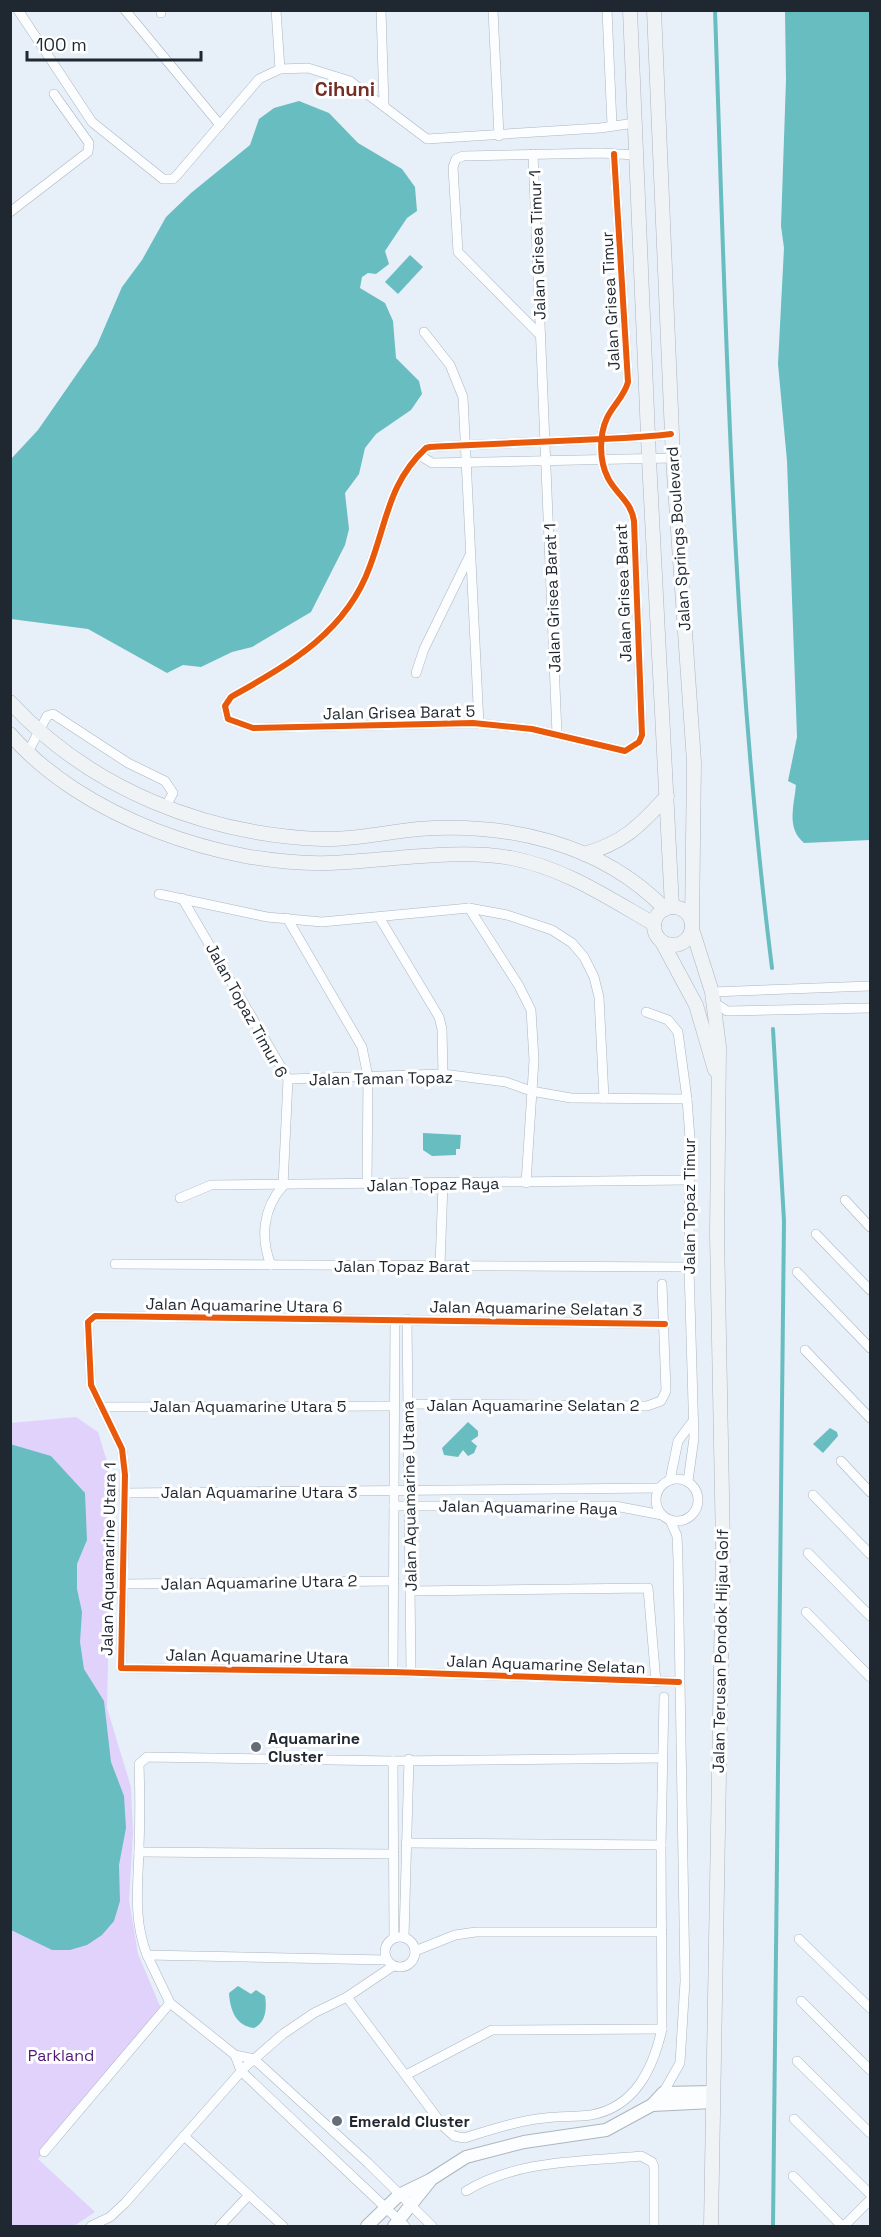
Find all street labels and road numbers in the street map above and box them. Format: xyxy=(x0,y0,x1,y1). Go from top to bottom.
street label: Jalan Grisea Timur 1 xyxy=(524,170,551,320)
street label: Jalan Grisea Timur xyxy=(596,231,625,371)
street label: Jalan Springs Boulevard xyxy=(662,446,695,632)
street label: Jalan Grisea Barat 1 xyxy=(539,523,566,673)
street label: Jalan Grisea Barat xyxy=(611,523,636,663)
street label: Jalan Grisea Barat 5 xyxy=(323,701,475,724)
street label: Jalan Topaz Timur 6 xyxy=(201,939,292,1081)
street label: Jalan Taman Topaz xyxy=(309,1067,453,1090)
street label: Jalan Topaz Timur xyxy=(679,1138,700,1274)
street label: Jalan Topaz Raya xyxy=(367,1173,500,1196)
street label: Jalan Topaz Barat xyxy=(334,1256,470,1277)
street label: Jalan Aquamarine Utara 6 xyxy=(145,1293,343,1318)
street label: Jalan Aquamarine Selatan 3 xyxy=(429,1296,643,1321)
street label: Jalan Aquamarine Selatan 2 xyxy=(427,1395,639,1416)
street label: Jalan Aquamarine Utara 5 xyxy=(150,1396,346,1417)
street label: Jalan Aquamarine Utama xyxy=(397,1400,422,1592)
street label: Jalan Aquamarine Utara 1 xyxy=(96,1462,121,1656)
street label: Jalan Aquamarine Utara 3 xyxy=(161,1482,357,1503)
street label: Jalan Aquamarine Raya xyxy=(438,1495,618,1520)
street label: Jalan Terusan Pondok Hijau Golf xyxy=(708,1529,733,1773)
street label: Jalan Aquamarine Utara 2 xyxy=(160,1570,358,1595)
street label: Jalan Aquamarine Utara xyxy=(165,1644,349,1669)
street label: Jalan Aquamarine Selatan xyxy=(446,1651,646,1678)

